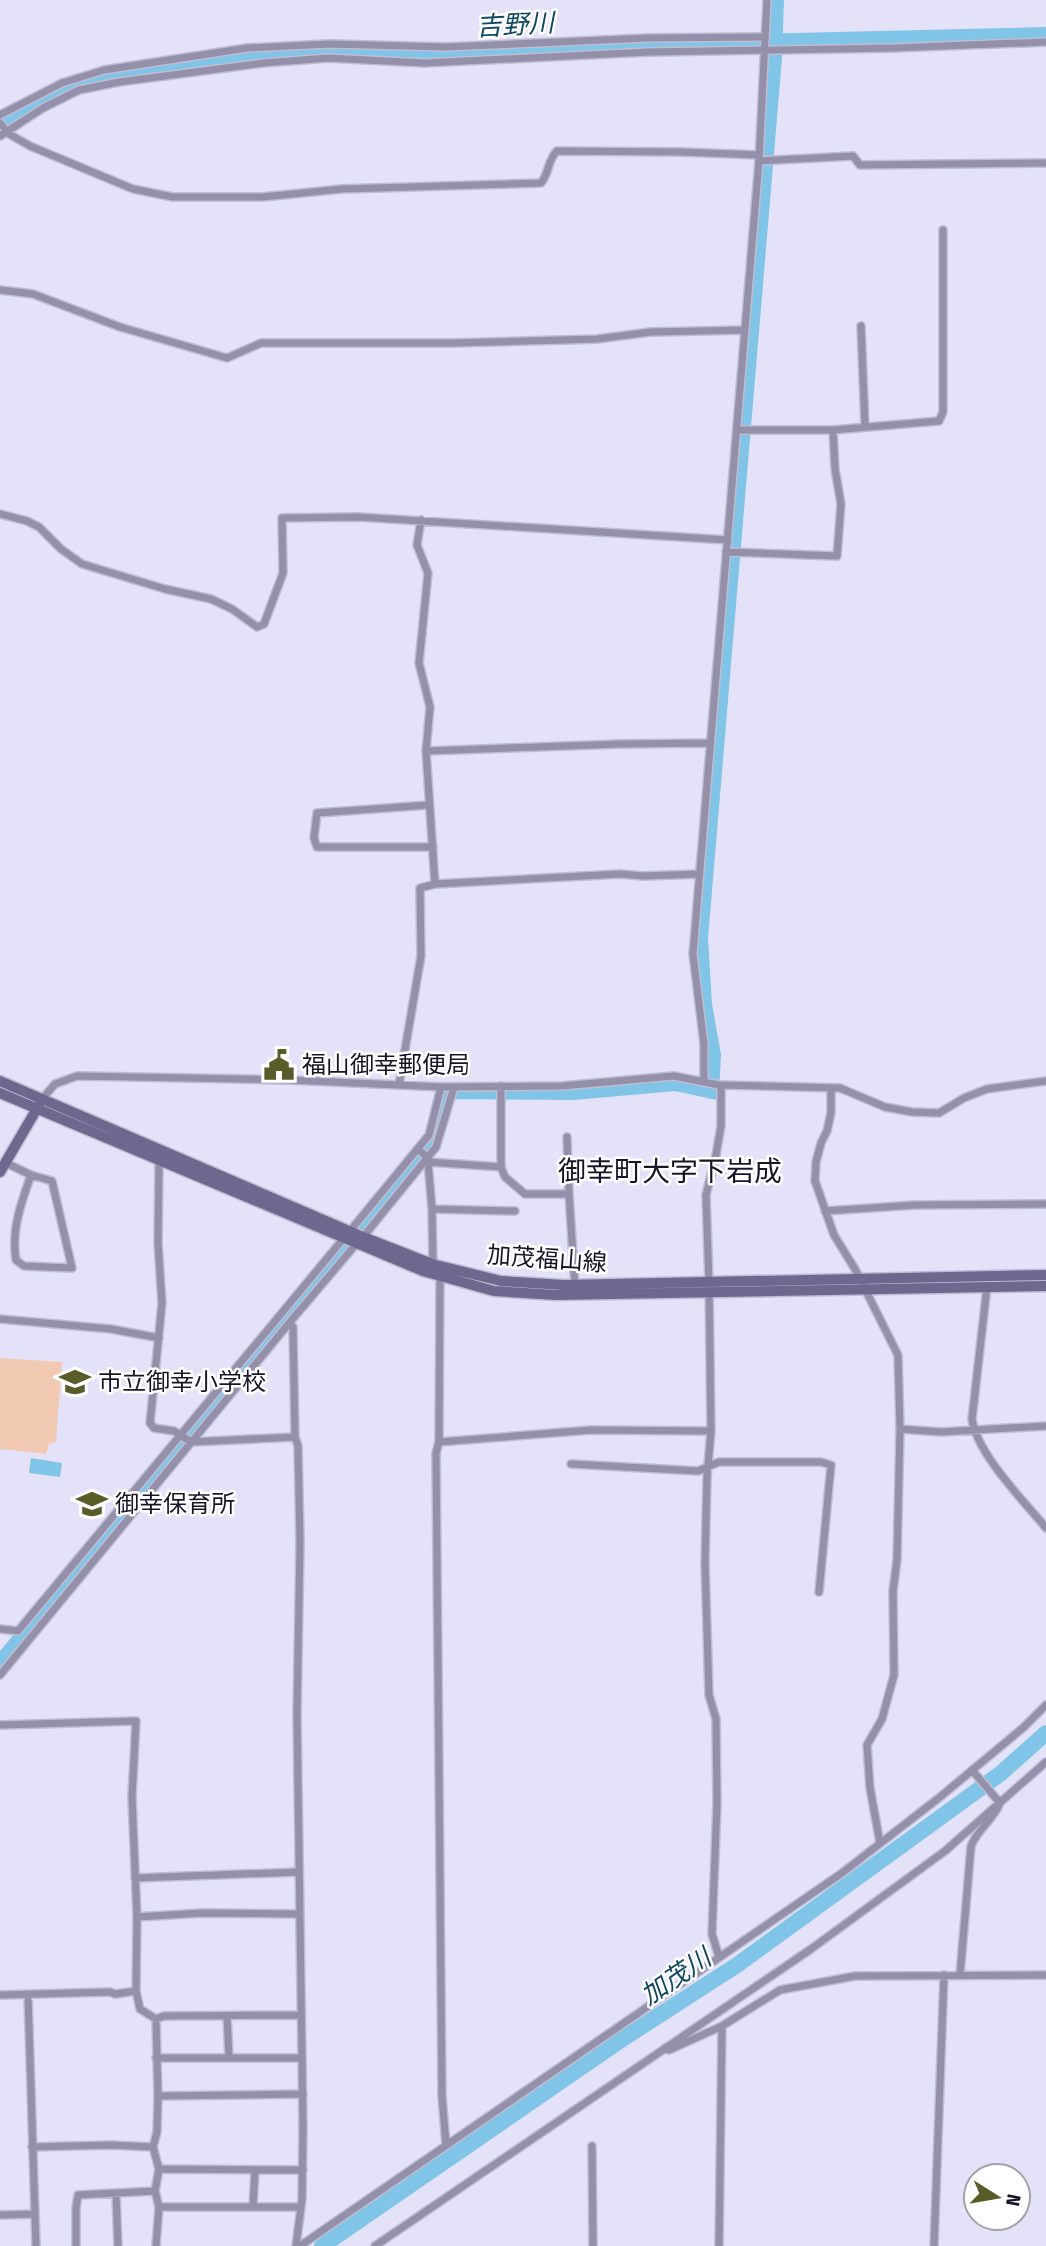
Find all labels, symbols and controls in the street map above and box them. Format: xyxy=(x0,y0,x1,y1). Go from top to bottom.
water label: 吉野川 xyxy=(475,7,558,43)
public building icon: 福山御幸郵便局 xyxy=(262,1048,296,1082)
place label: 福山御幸郵便局 xyxy=(302,1051,470,1079)
district label: 御幸町大字下岩成 xyxy=(558,1155,782,1188)
street label: 加茂福山線 xyxy=(486,1241,608,1277)
school or university icon: 市立御幸小学校 xyxy=(58,1365,92,1399)
place label: 市立御幸小学校 xyxy=(98,1368,266,1396)
school or university icon: 御幸保育所 xyxy=(75,1487,109,1521)
place label: 御幸保育所 xyxy=(115,1490,235,1518)
water label: 加茂川 xyxy=(635,1941,719,2012)
north arrow xyxy=(962,2162,1032,2232)
text: N xyxy=(1001,2192,1026,2208)

